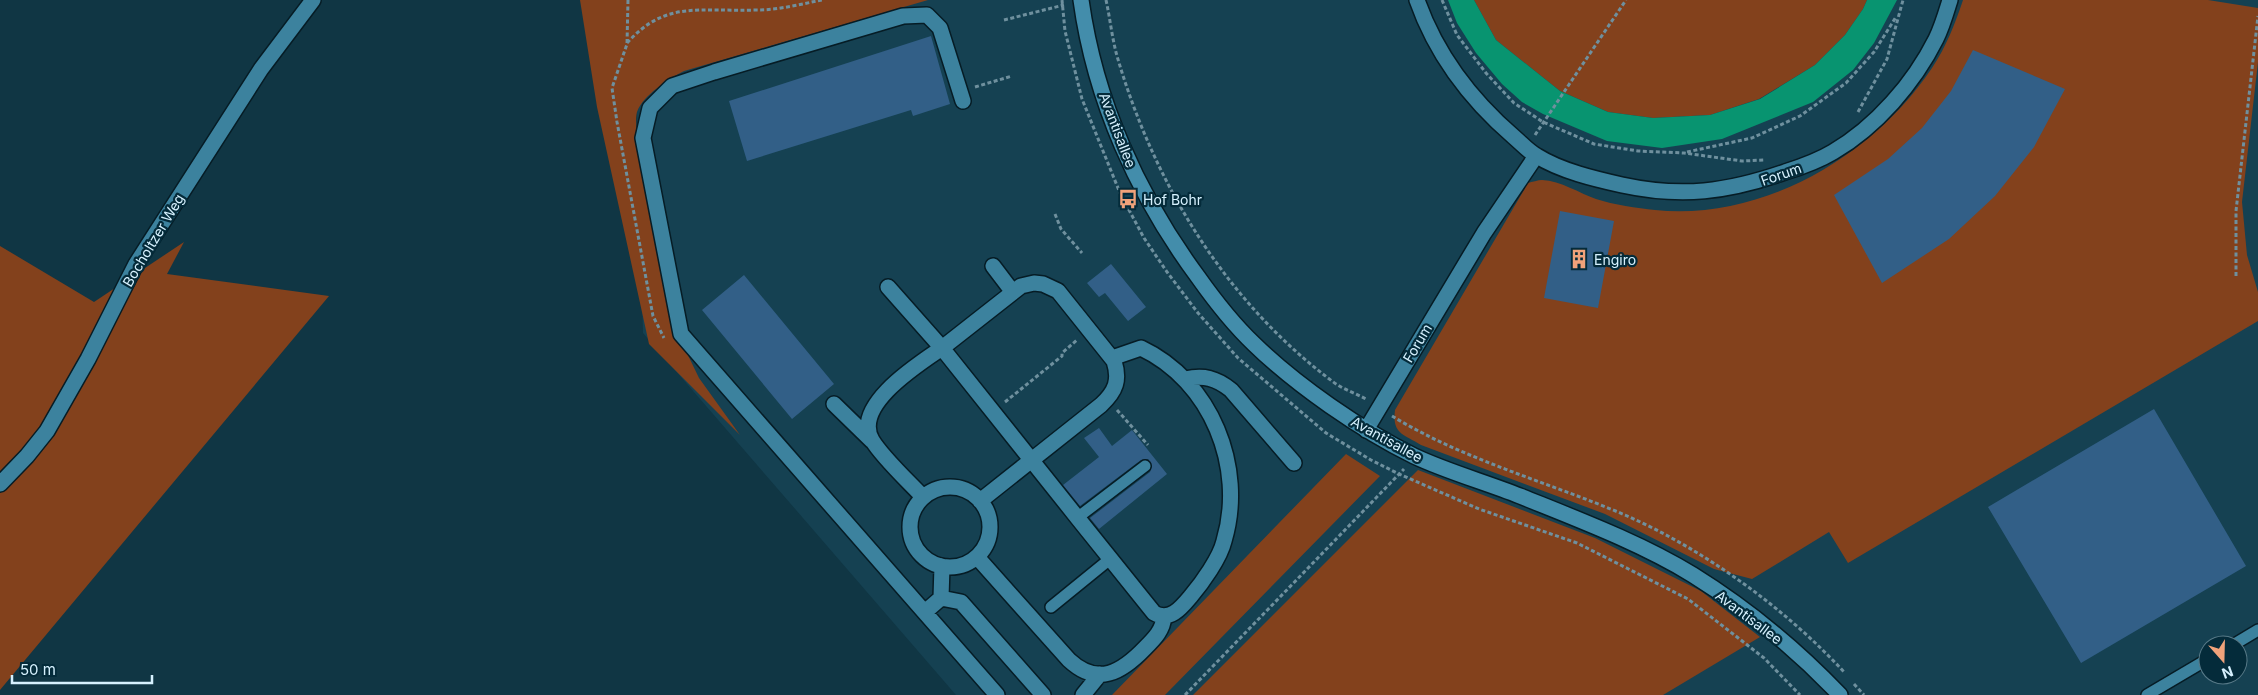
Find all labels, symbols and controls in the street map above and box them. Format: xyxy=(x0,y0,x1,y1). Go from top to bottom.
street label: Avantisallee xyxy=(1096,90,1140,170)
street label: Forum xyxy=(1758,159,1804,189)
bus stop icon: Hof Bohr xyxy=(1117,188,1139,210)
street label: Bocholtzer Weg xyxy=(119,191,187,289)
place label: Hof Bohr xyxy=(1143,191,1202,208)
building icon: Engiro xyxy=(1568,248,1590,270)
place label: Engiro xyxy=(1594,251,1636,268)
street label: Forum xyxy=(1399,321,1435,365)
street label: Avantisallee xyxy=(1348,412,1426,466)
street label: Avantisallee xyxy=(1712,586,1786,648)
north arrow xyxy=(2198,635,2248,685)
scale bar xyxy=(12,652,152,684)
text: 50 m xyxy=(20,660,56,679)
text: N xyxy=(2220,663,2236,682)

